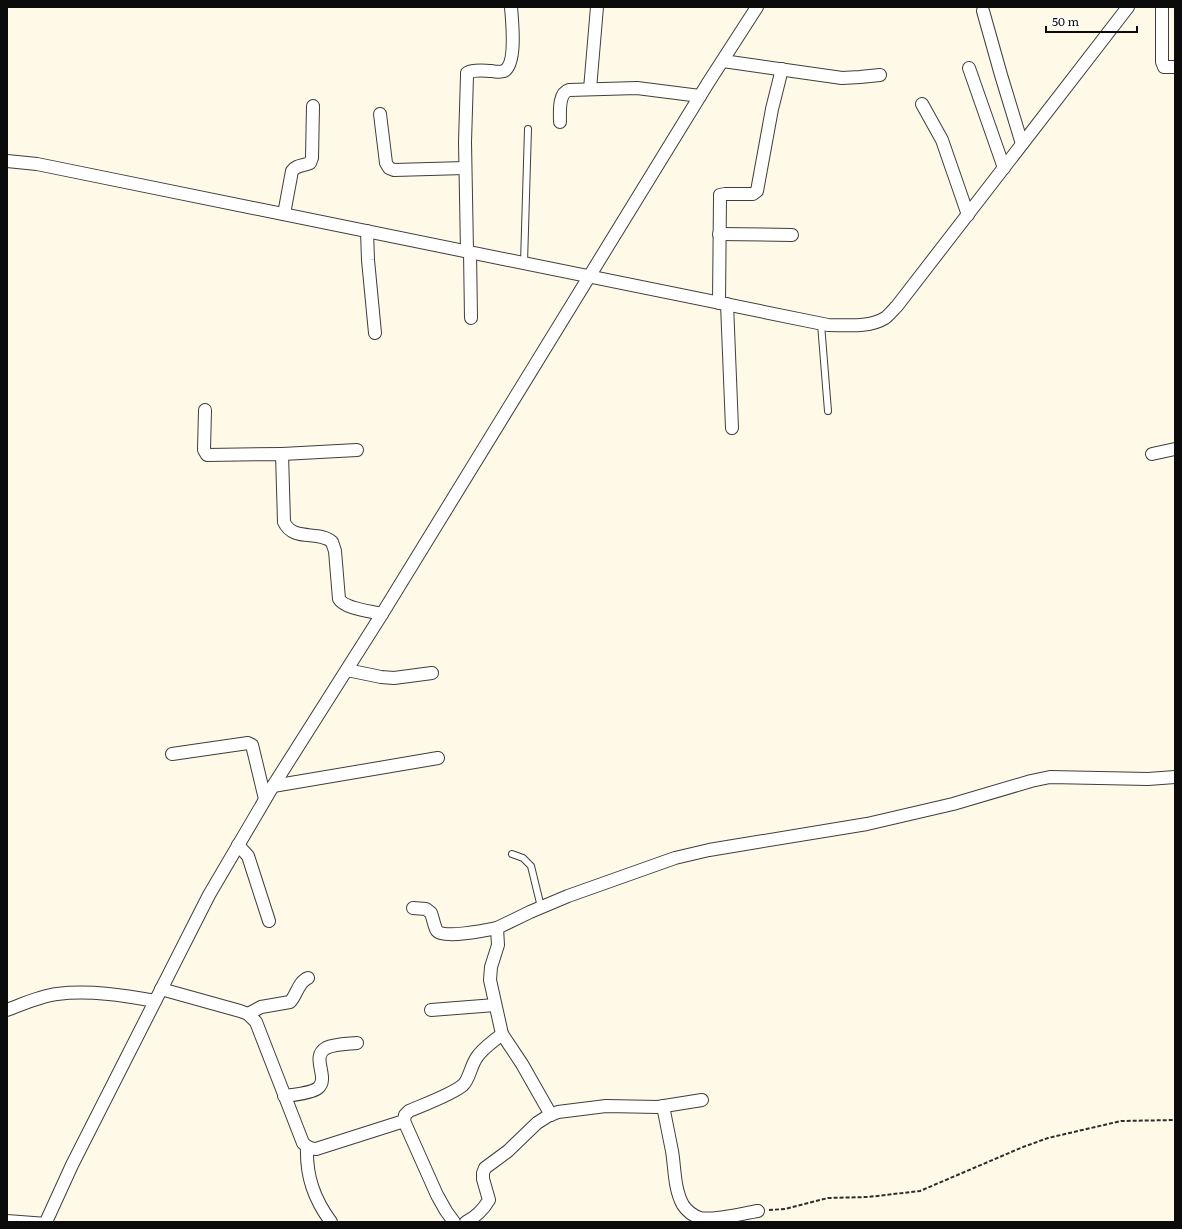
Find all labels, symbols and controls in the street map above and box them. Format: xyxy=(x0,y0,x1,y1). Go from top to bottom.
scale bar xyxy=(1046,8,1137,34)
text: 50 m xyxy=(1052,12,1079,30)

